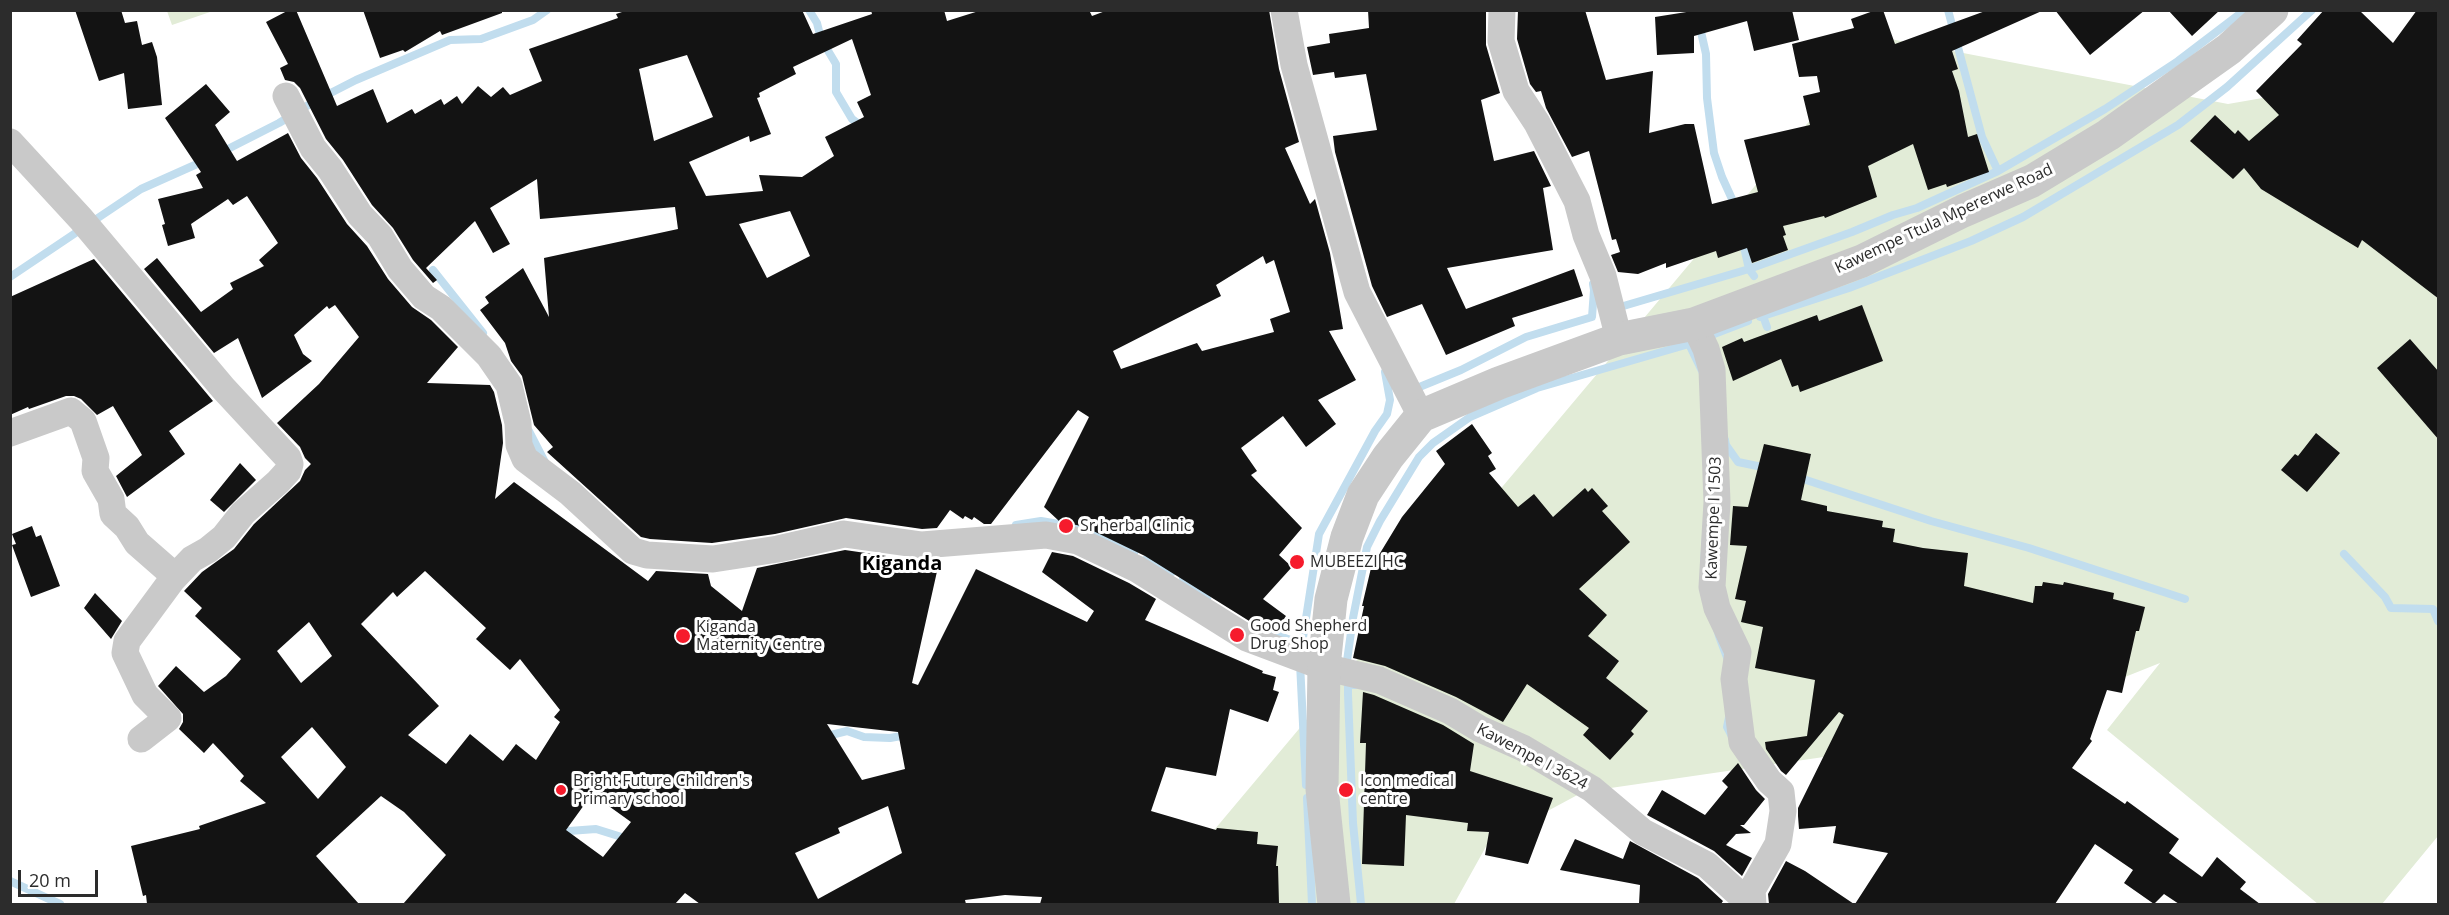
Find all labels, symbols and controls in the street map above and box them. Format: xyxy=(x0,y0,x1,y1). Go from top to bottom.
street label: Kawempe Ttula Mpererwe Road xyxy=(1832,160,2056,278)
street label: Kawempe I 1503 xyxy=(1702,456,1726,580)
place label: Sr herbal Clinic xyxy=(1080,516,1191,536)
marker: Sr herbal Clinic xyxy=(1057,517,1075,535)
district label: Kiganda xyxy=(862,552,942,576)
place label: MUBEEZI HC xyxy=(1310,552,1404,572)
marker: MUBEEZI HC xyxy=(1288,553,1306,571)
place label: Good Shepherd Drug Shop xyxy=(1250,616,1367,654)
place label: Kiganda Maternity Centre xyxy=(696,617,822,655)
marker: Good Shepherd Drug Shop xyxy=(1228,626,1246,644)
marker: Kiganda Maternity Centre xyxy=(674,627,692,645)
street label: Kawempe I 3624 xyxy=(1473,720,1591,794)
place label: Bright Future Children's Primary school xyxy=(573,771,750,809)
place label: Icon medical centre xyxy=(1360,771,1454,809)
marker: Icon medical centre xyxy=(1337,781,1355,799)
marker: Bright Future Children's Primary school xyxy=(554,783,568,797)
scale bar xyxy=(21,858,100,896)
text: 20 m xyxy=(29,868,71,892)

